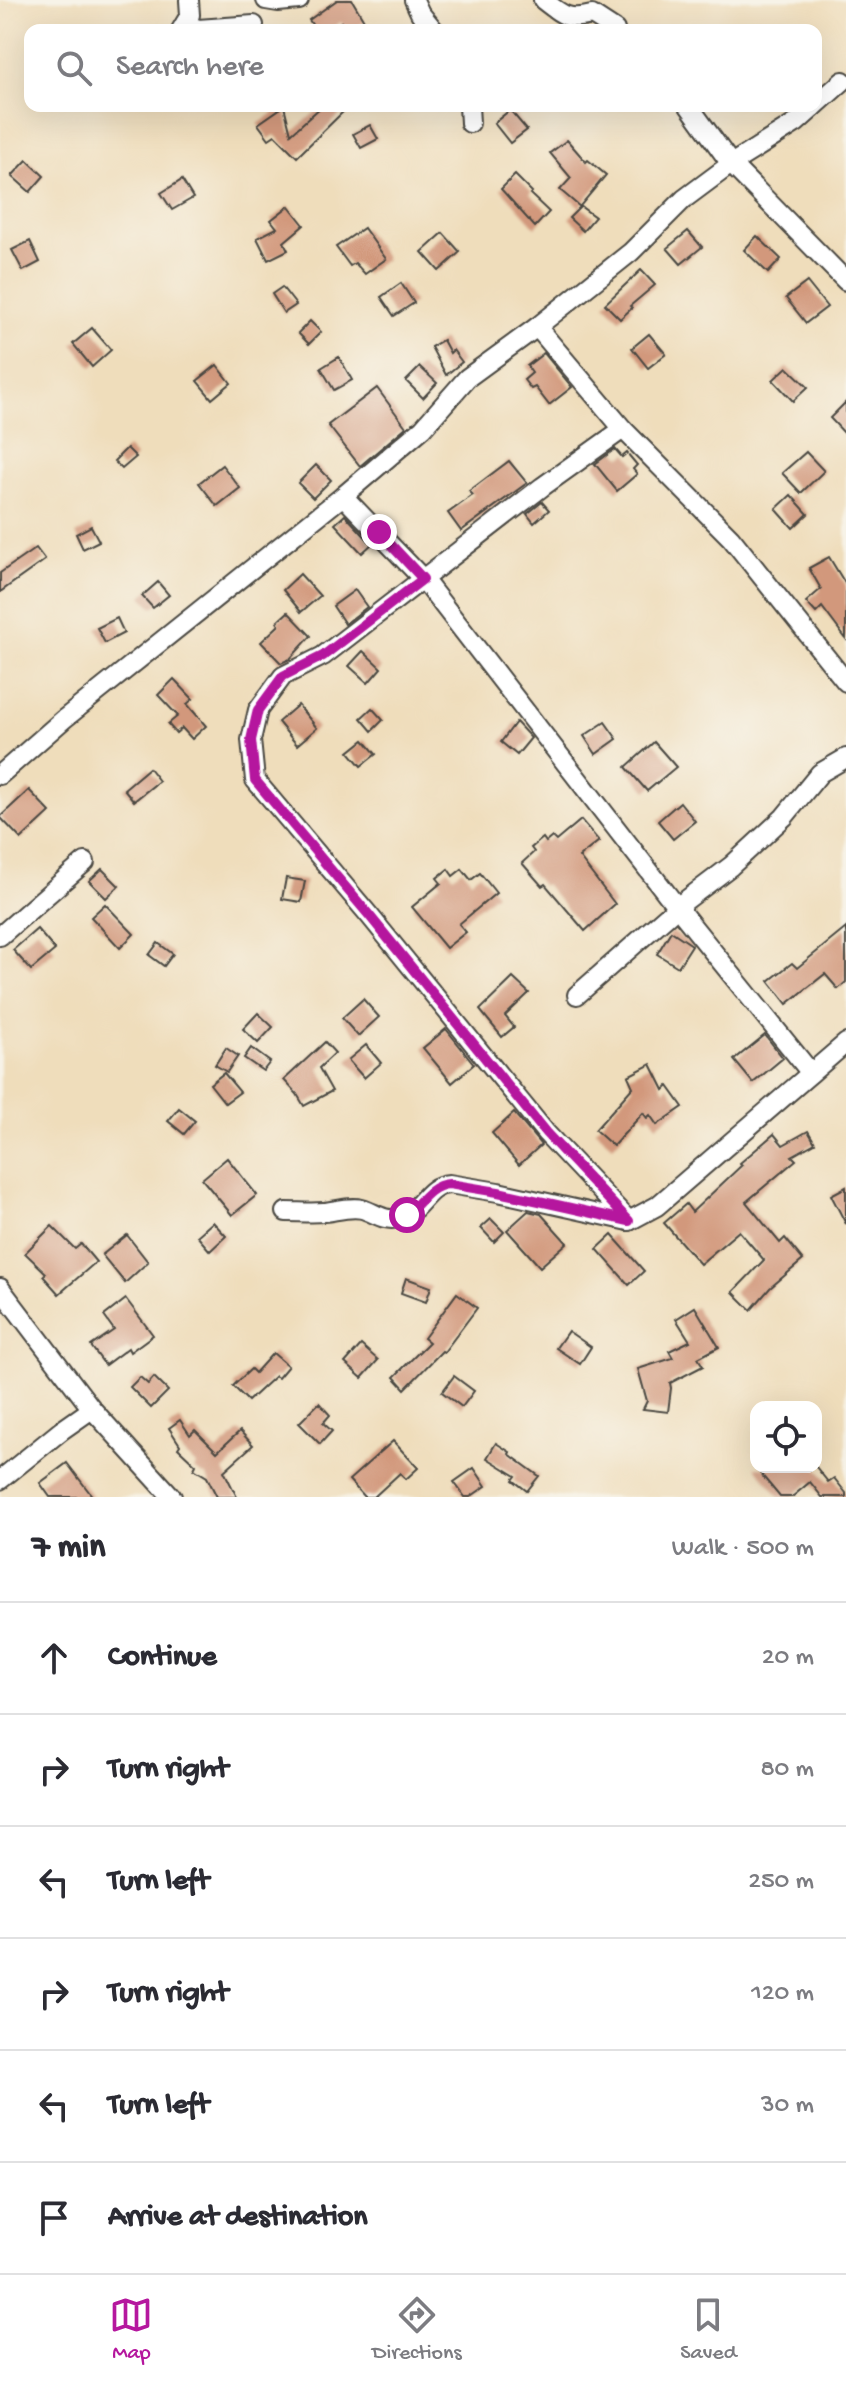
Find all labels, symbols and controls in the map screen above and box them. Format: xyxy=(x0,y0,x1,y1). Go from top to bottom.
search box xyxy=(24,24,822,112)
icon: search xyxy=(52,46,96,90)
text: Search here xyxy=(116,51,264,86)
route end xyxy=(361,514,397,550)
route start xyxy=(389,1197,425,1233)
map controls xyxy=(750,1401,822,1473)
button: locate xyxy=(750,1401,822,1473)
text: 7 min xyxy=(32,1529,105,1569)
text: Walk · 500 m xyxy=(672,1534,814,1565)
icon: ahead xyxy=(32,1636,76,1680)
text: Continue xyxy=(108,1641,217,1676)
text: 20 m xyxy=(762,1643,814,1674)
icon: right xyxy=(32,1748,76,1792)
text: Turn right xyxy=(108,1753,228,1788)
text: 80 m xyxy=(760,1755,814,1786)
icon: left xyxy=(32,1860,76,1904)
text: Turn left xyxy=(108,1865,209,1900)
text: 250 m xyxy=(748,1867,814,1898)
icon: right xyxy=(32,1972,76,2016)
text: Turn right xyxy=(108,1977,228,2012)
text: 120 m xyxy=(751,1979,814,2010)
icon: left xyxy=(32,2084,76,2128)
text: Turn left xyxy=(108,2089,209,2124)
text: 30 m xyxy=(761,2091,814,2122)
icon: arrive xyxy=(32,2196,76,2240)
text: Arrive at destination xyxy=(108,2201,368,2236)
tab: Map xyxy=(109,2293,153,2367)
tab: Directions xyxy=(372,2293,462,2367)
tab: Saved xyxy=(680,2293,737,2367)

